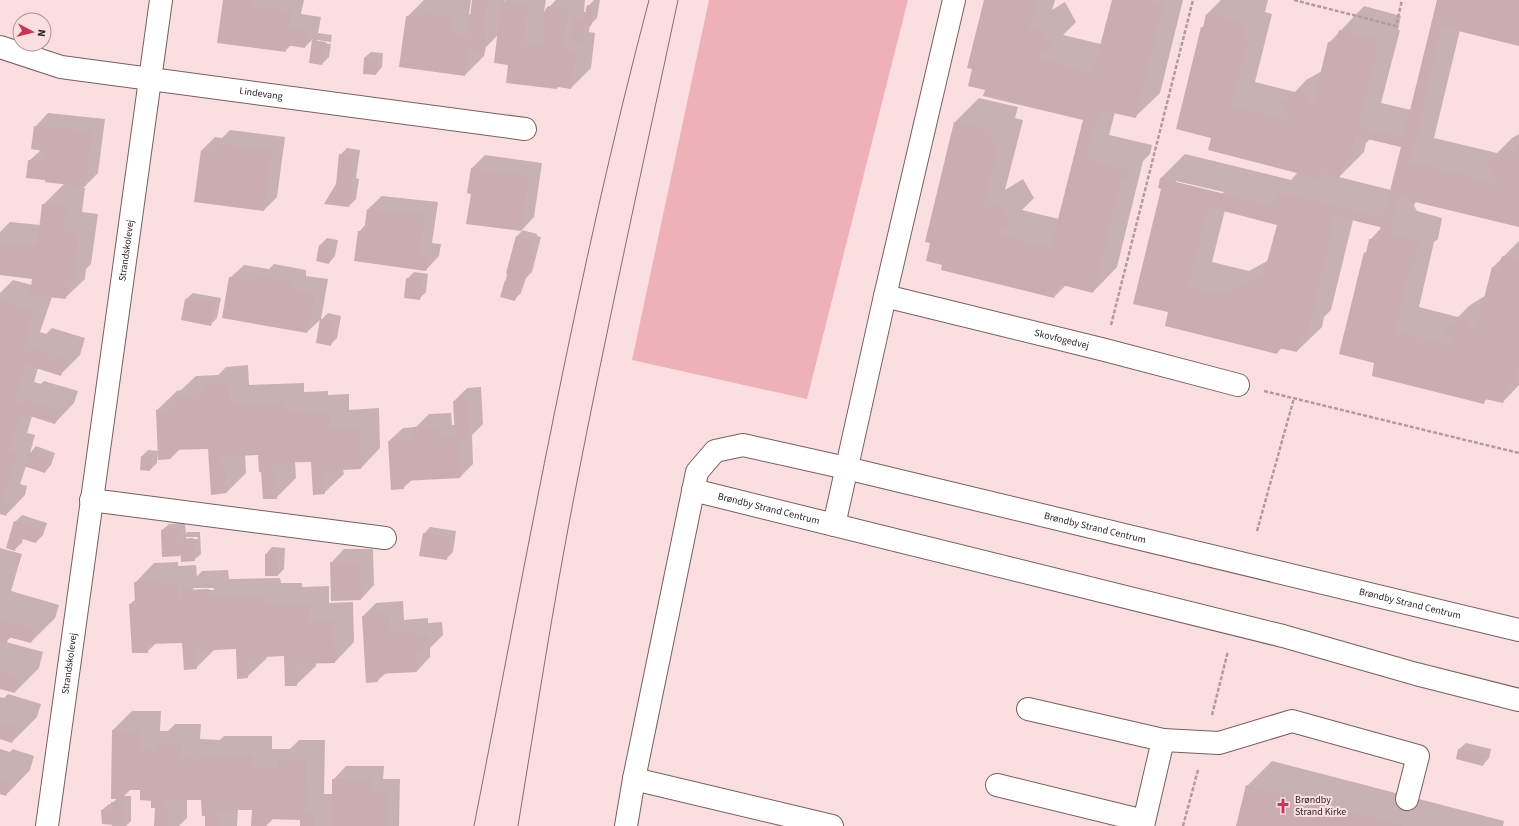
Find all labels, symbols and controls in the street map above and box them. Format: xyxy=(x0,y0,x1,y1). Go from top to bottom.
north arrow xyxy=(12,12,52,52)
text: N xyxy=(34,29,49,38)
street label: Lindevang xyxy=(239,84,283,104)
street label: Strandskolevej xyxy=(115,219,138,282)
street label: Skovfogedvej xyxy=(1033,326,1091,353)
street label: Brøndby Strand Centrum xyxy=(716,489,821,528)
street label: Brøndby Strand Centrum xyxy=(1043,509,1147,547)
street label: Brøndby Strand Centrum xyxy=(1358,585,1462,623)
street label: Strandskolevej xyxy=(58,632,81,695)
place label: Brøndby Strand Kirke xyxy=(1295,793,1346,819)
church icon: Brøndby Strand Kirke xyxy=(1274,797,1292,815)

